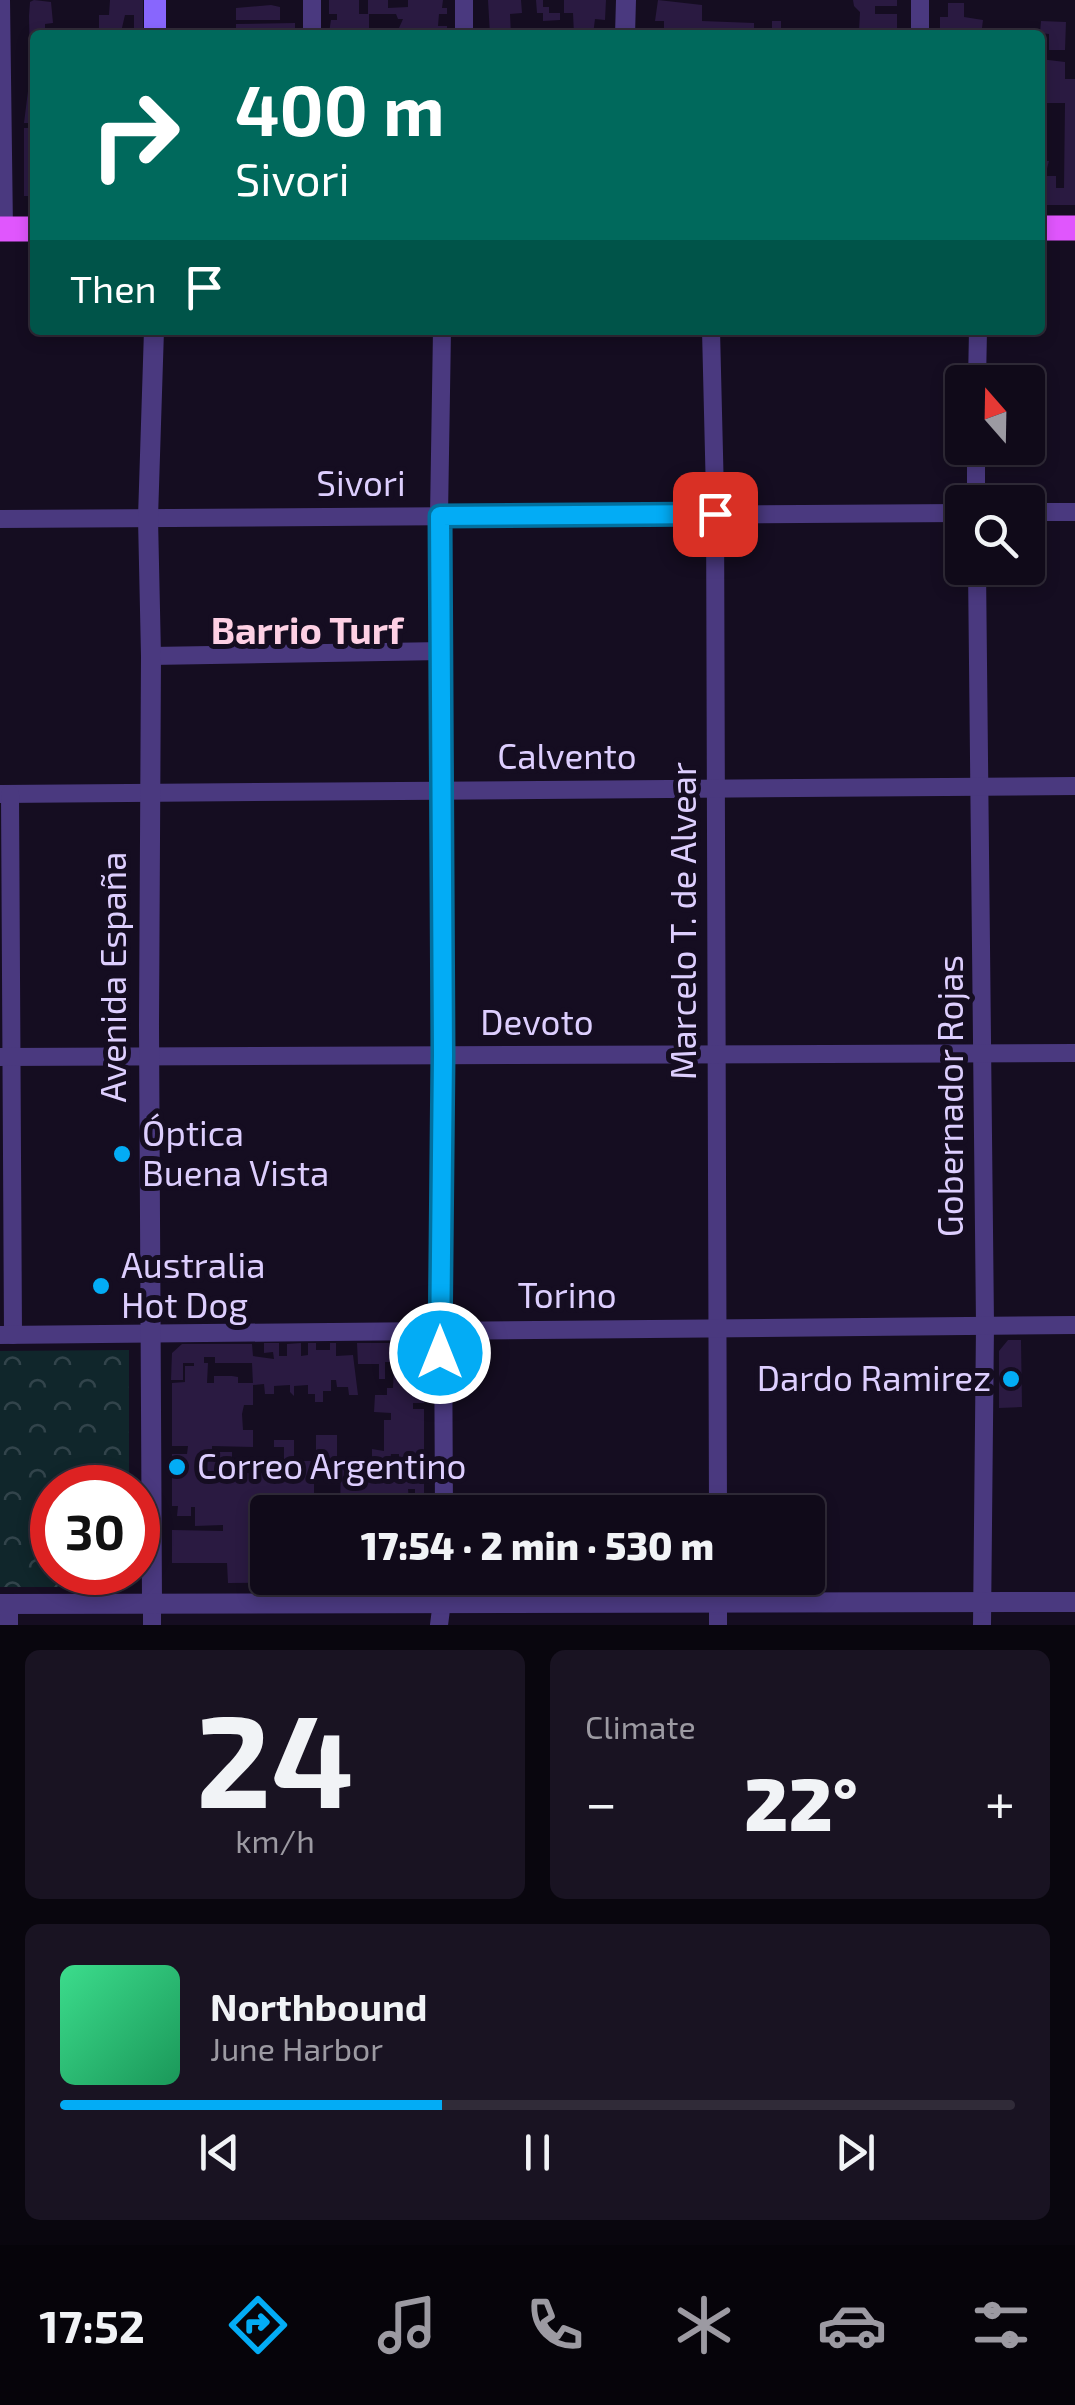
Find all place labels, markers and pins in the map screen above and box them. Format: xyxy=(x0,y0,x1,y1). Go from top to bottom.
pin xyxy=(673,472,758,557)
place label: Óptica Buena Vista xyxy=(142,1111,329,1193)
marker: Óptica Buena Vista xyxy=(111,1143,133,1165)
place label: Australia Hot Dog xyxy=(121,1243,265,1325)
marker: Australia Hot Dog xyxy=(90,1275,112,1297)
place label: Dardo Ramirez xyxy=(757,1356,991,1398)
marker: Dardo Ramirez xyxy=(1000,1368,1022,1390)
place label: Correo Argentino xyxy=(197,1444,467,1486)
marker: Correo Argentino xyxy=(166,1456,188,1478)

